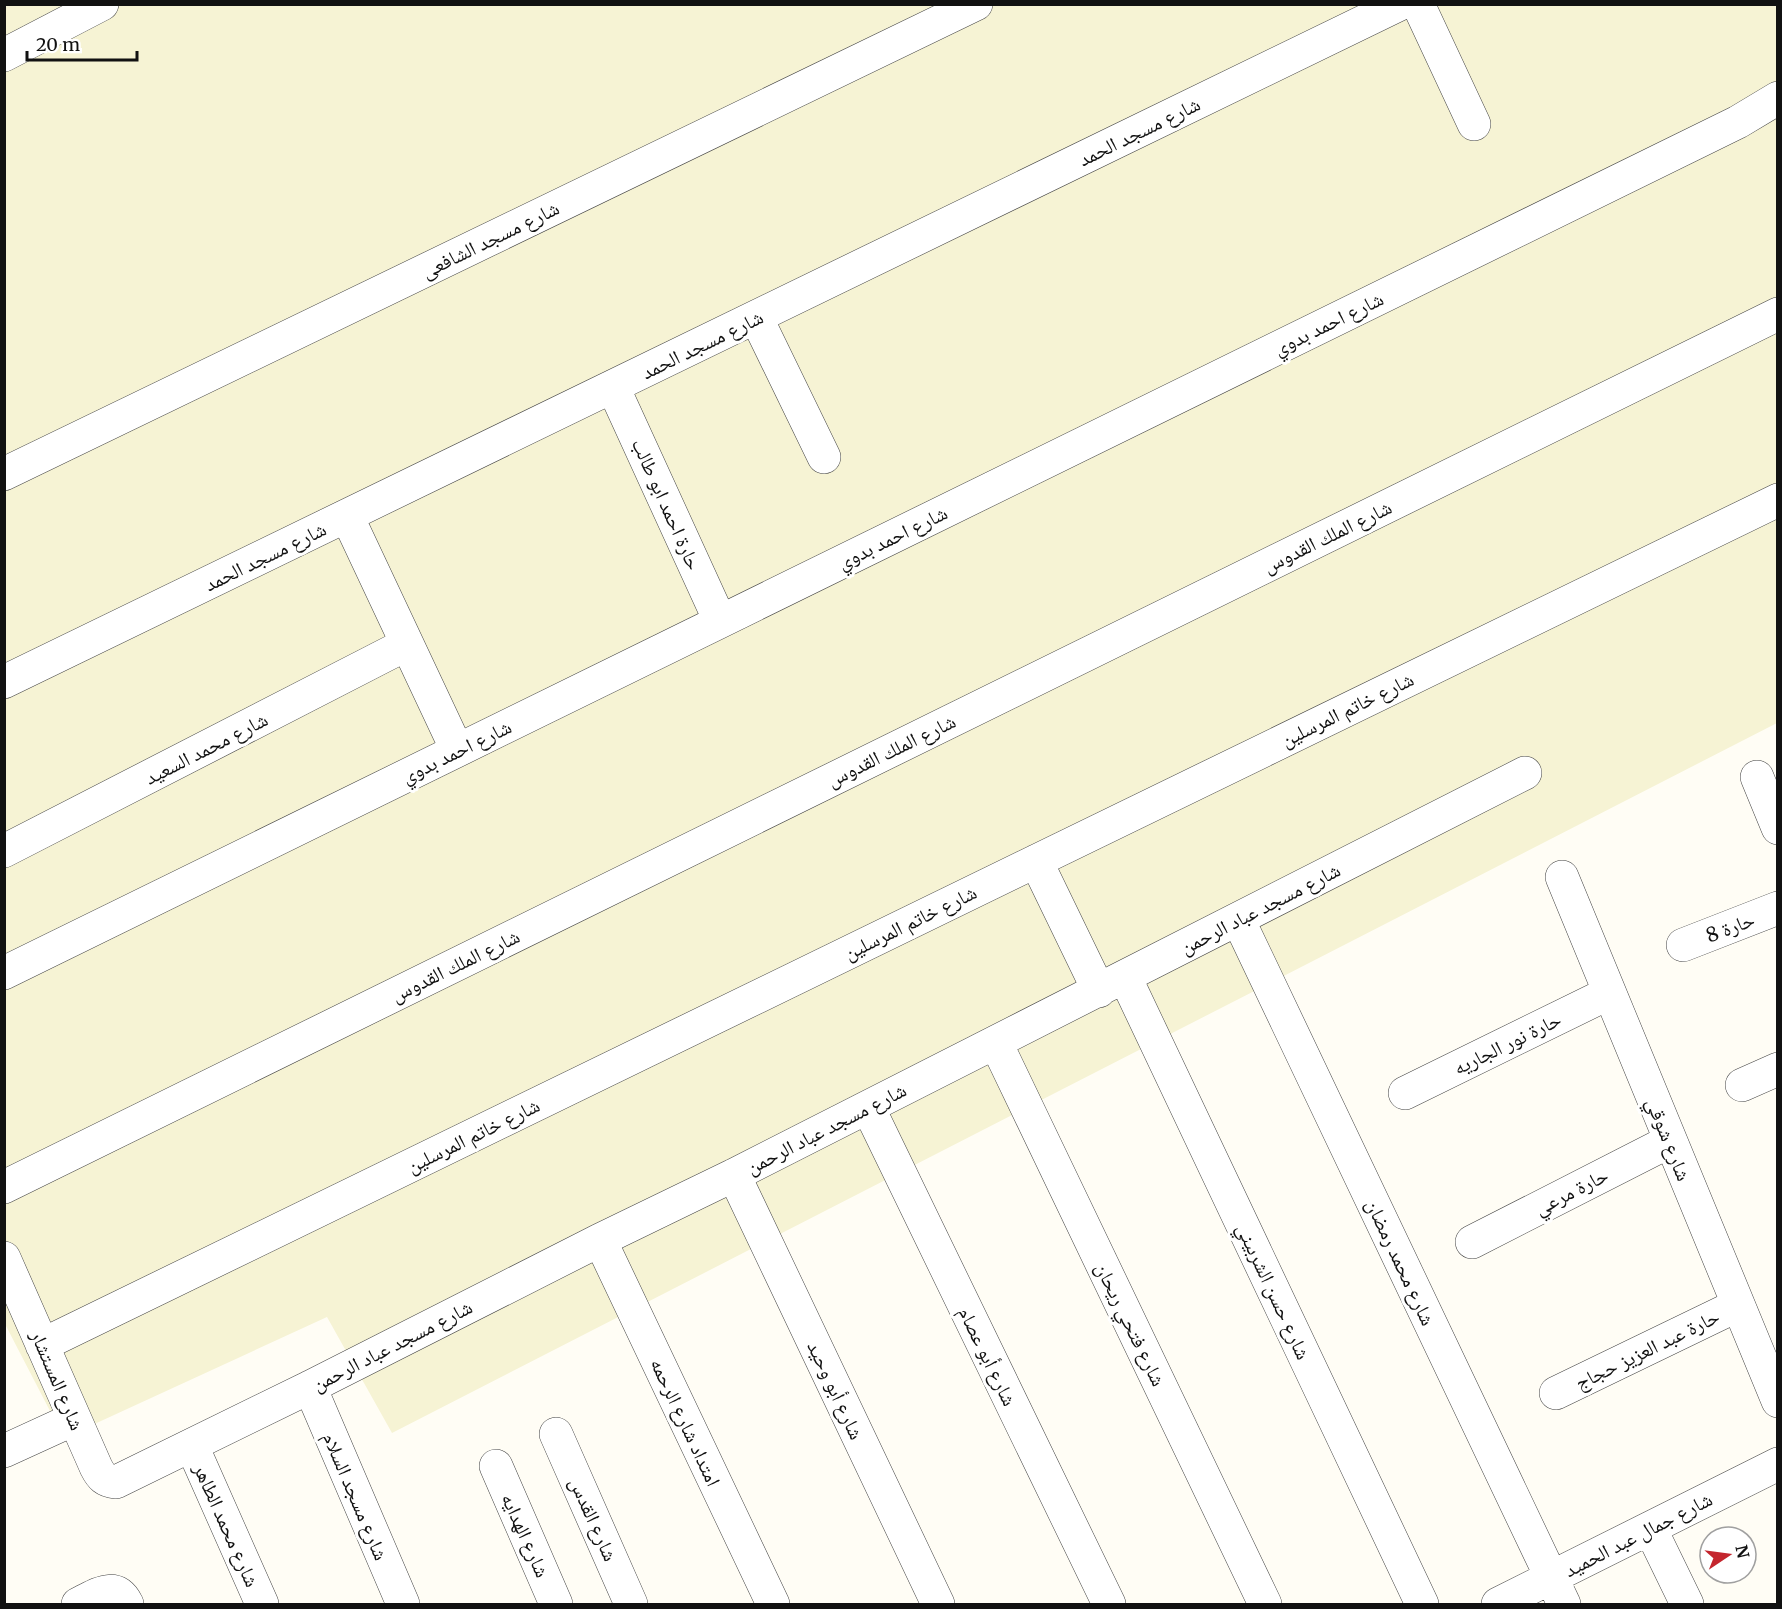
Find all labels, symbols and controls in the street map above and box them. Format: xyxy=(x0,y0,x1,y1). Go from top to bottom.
scale bar xyxy=(27,24,136,62)
text: 20 m xyxy=(36,33,80,56)
street label: شارع مسجد الحمد xyxy=(1074,91,1205,172)
street label: شارع مسجد الشافعى xyxy=(417,195,564,284)
street label: شارع احمد بدوي xyxy=(1269,286,1389,364)
street label: شارع مسجد الحمد xyxy=(637,304,768,385)
street label: حارة احمد ابو طالب xyxy=(627,434,707,574)
street label: شارع الملك القدوس xyxy=(1258,494,1396,579)
street label: شارع احمد بدوي xyxy=(833,500,953,578)
street label: شارع مسجد الحمد xyxy=(200,516,331,597)
street label: شارع خاتم المرسلين xyxy=(1276,666,1419,754)
street label: شارع محمد السعيد xyxy=(140,706,272,791)
street label: شارع الملك القدوس xyxy=(822,708,960,793)
street label: شارع احمد بدوي xyxy=(397,714,517,792)
street label: شارع مسجد عباد الرحمن xyxy=(1176,857,1345,960)
street label: شارع خاتم المرسلين xyxy=(839,879,982,967)
street label: حارة 8 xyxy=(1702,906,1758,948)
street label: شارع الملك القدوس xyxy=(386,923,524,1008)
street label: حارة نور الجاريه xyxy=(1449,1006,1565,1080)
street label: شارع مسجد عباد الرحمن xyxy=(742,1077,911,1180)
street label: شارع خاتم المرسلين xyxy=(402,1092,545,1180)
street label: شارع شوقي xyxy=(1637,1094,1697,1186)
street label: حارة مرعي xyxy=(1530,1162,1614,1224)
street label: شارع محمد رمضان xyxy=(1360,1195,1441,1330)
street label: شارع حسن الشربيني xyxy=(1228,1219,1317,1365)
street label: شارع فتحي ريحان xyxy=(1087,1258,1172,1392)
street label: شارع مسجد عباد الرحمن xyxy=(308,1294,477,1397)
street label: شارع أبو عصام xyxy=(951,1302,1023,1411)
street label: حارة عبد العزيز حجاج xyxy=(1571,1303,1724,1396)
street label: شارع المستشار xyxy=(24,1325,90,1434)
street label: شارع أبو وحيد xyxy=(801,1337,870,1444)
street label: امتداد شارع الرحمه xyxy=(645,1354,727,1490)
street label: شارع مسجد السلام xyxy=(316,1428,394,1565)
street label: شارع محمد الطاهر xyxy=(187,1458,265,1591)
street label: شارع القدس xyxy=(564,1473,624,1565)
street label: شارع جمال عبد الحميد xyxy=(1560,1486,1717,1583)
street label: شارع الهدايه xyxy=(495,1489,556,1581)
north arrow xyxy=(1698,1525,1758,1585)
text: N xyxy=(1731,1543,1754,1560)

